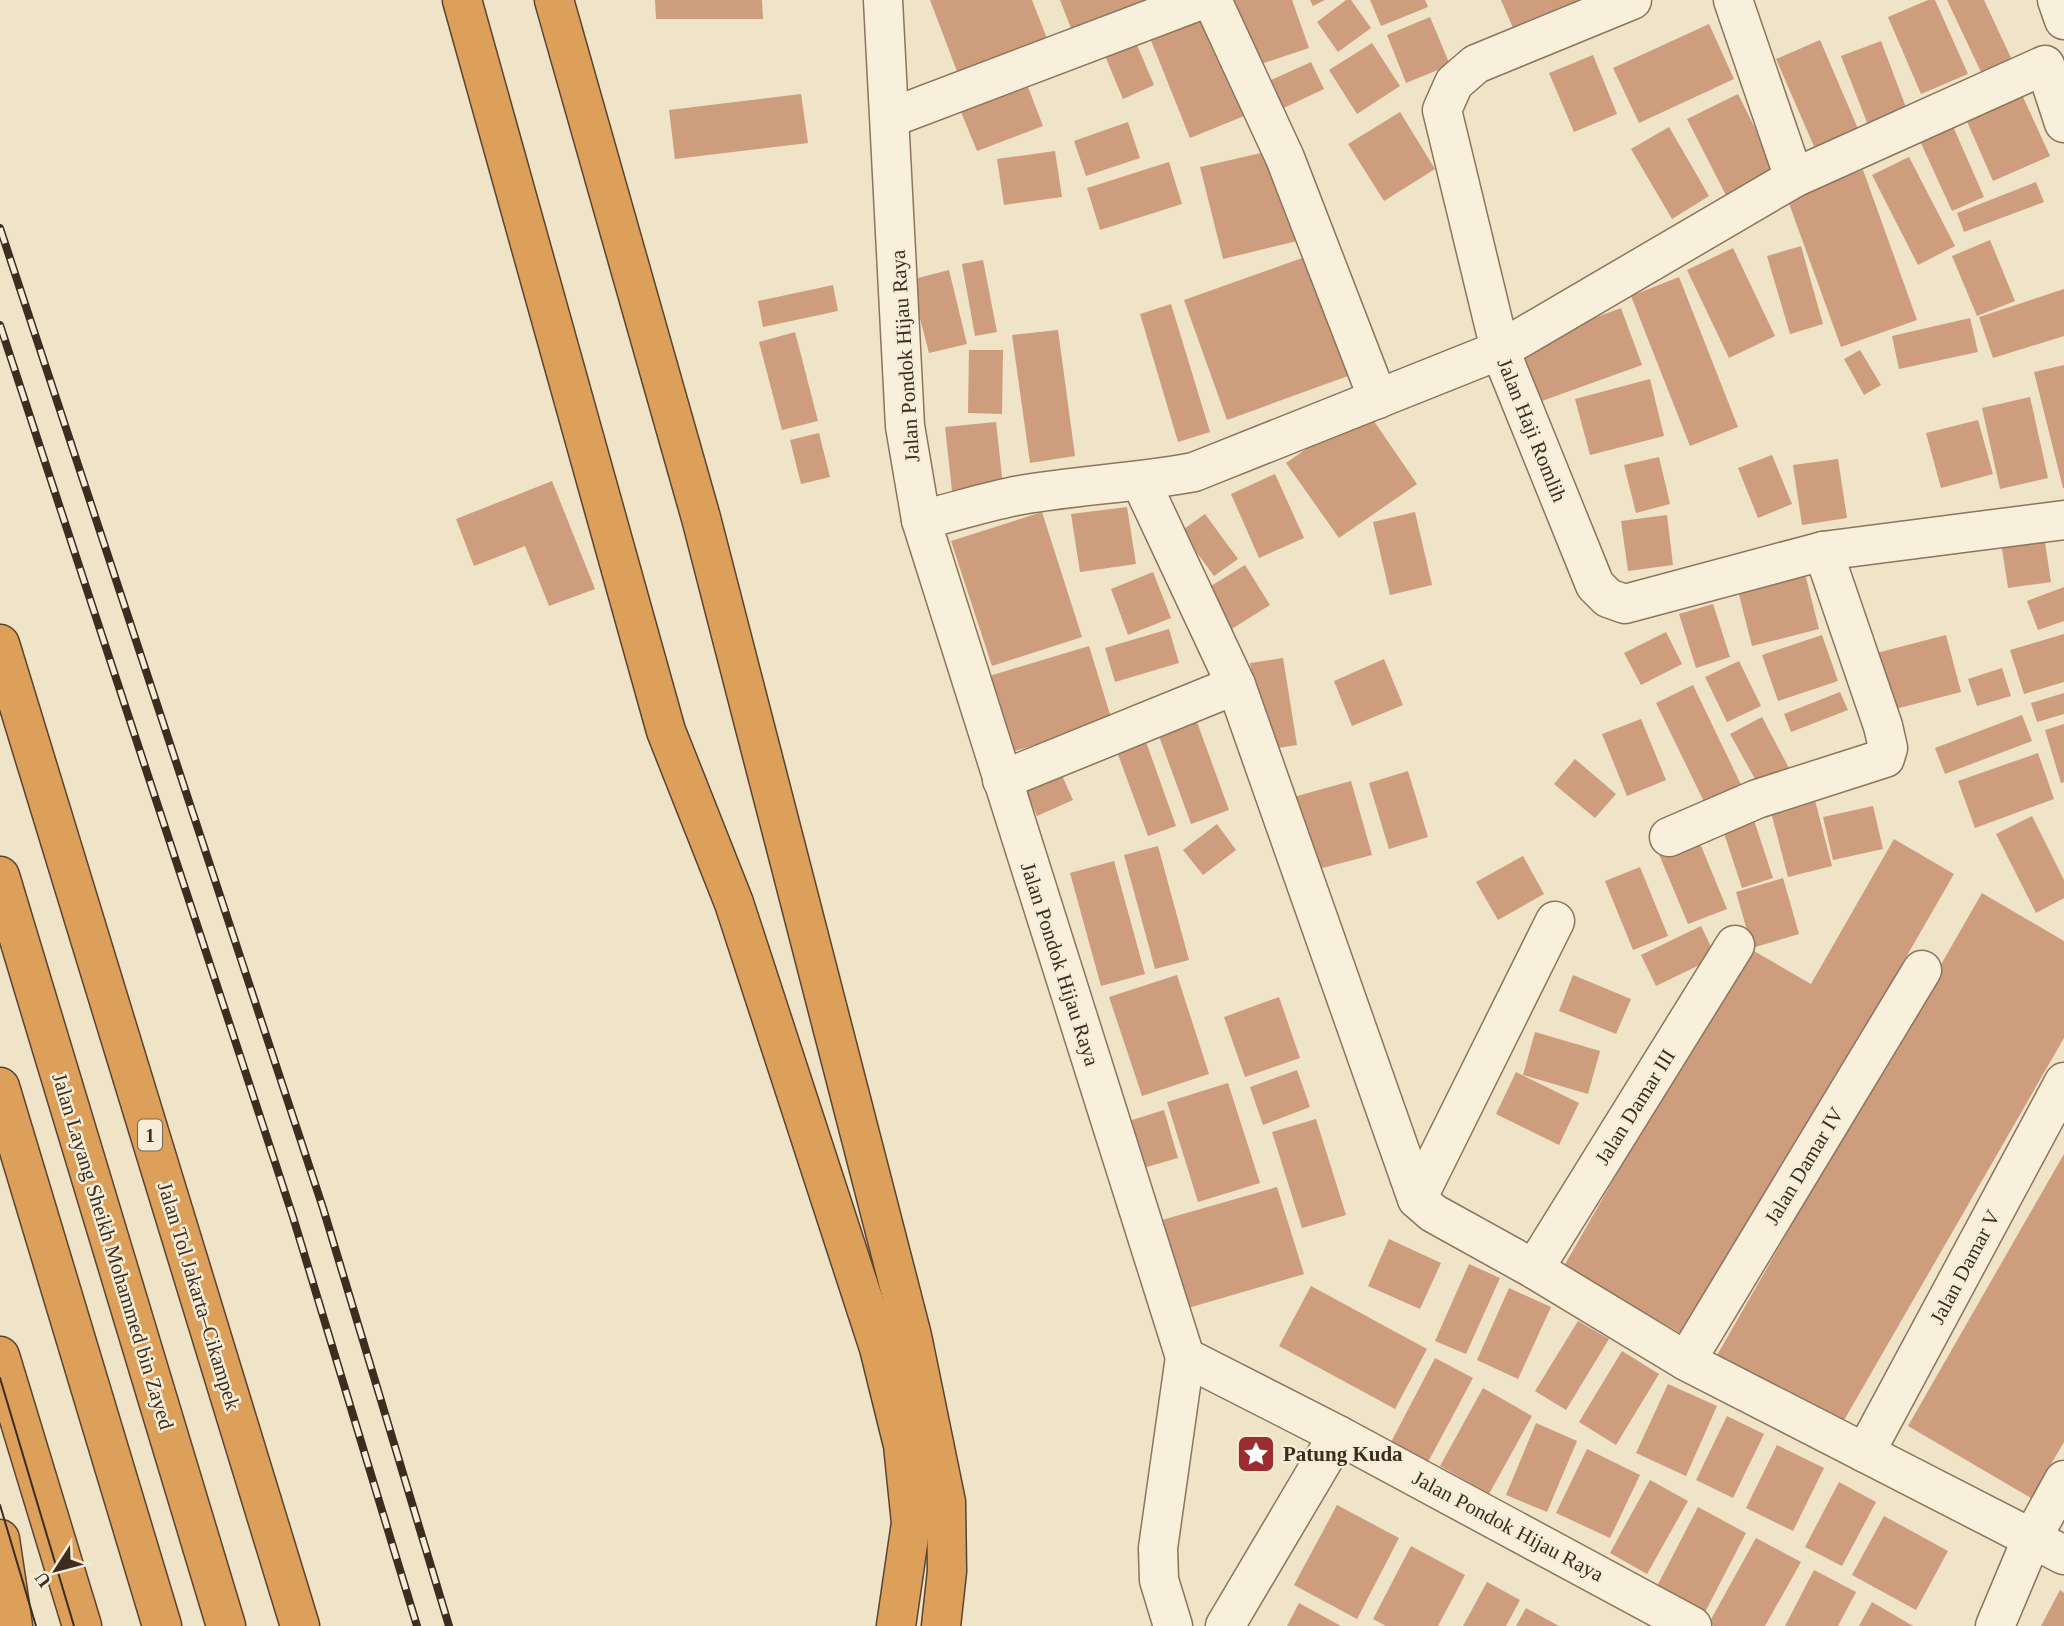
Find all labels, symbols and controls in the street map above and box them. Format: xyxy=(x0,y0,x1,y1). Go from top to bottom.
street label: Jalan Pondok Hijau Raya xyxy=(886,248,924,463)
street label: Jalan Haji Romlih xyxy=(1492,355,1572,506)
street label: Jalan Pondok Hijau Raya xyxy=(1016,859,1105,1070)
street label: Jalan Damar III xyxy=(1590,1045,1680,1169)
street label: Jalan Layang Sheikh Mohammed bin Zayed xyxy=(47,1070,179,1433)
street label: Jalan Damar IV xyxy=(1759,1103,1849,1229)
road number: 1 xyxy=(138,1120,162,1150)
street label: Jalan Tol Jakarta–Cikampek xyxy=(153,1179,245,1413)
street label: Jalan Damar V xyxy=(1925,1206,2005,1328)
place icon: Patung Kuda xyxy=(1235,1433,1277,1475)
place label: Patung Kuda xyxy=(1283,1442,1403,1466)
street label: Jalan Pondok Hijau Raya xyxy=(1408,1465,1608,1587)
north arrow xyxy=(21,1535,91,1605)
text: U xyxy=(30,1568,55,1591)

